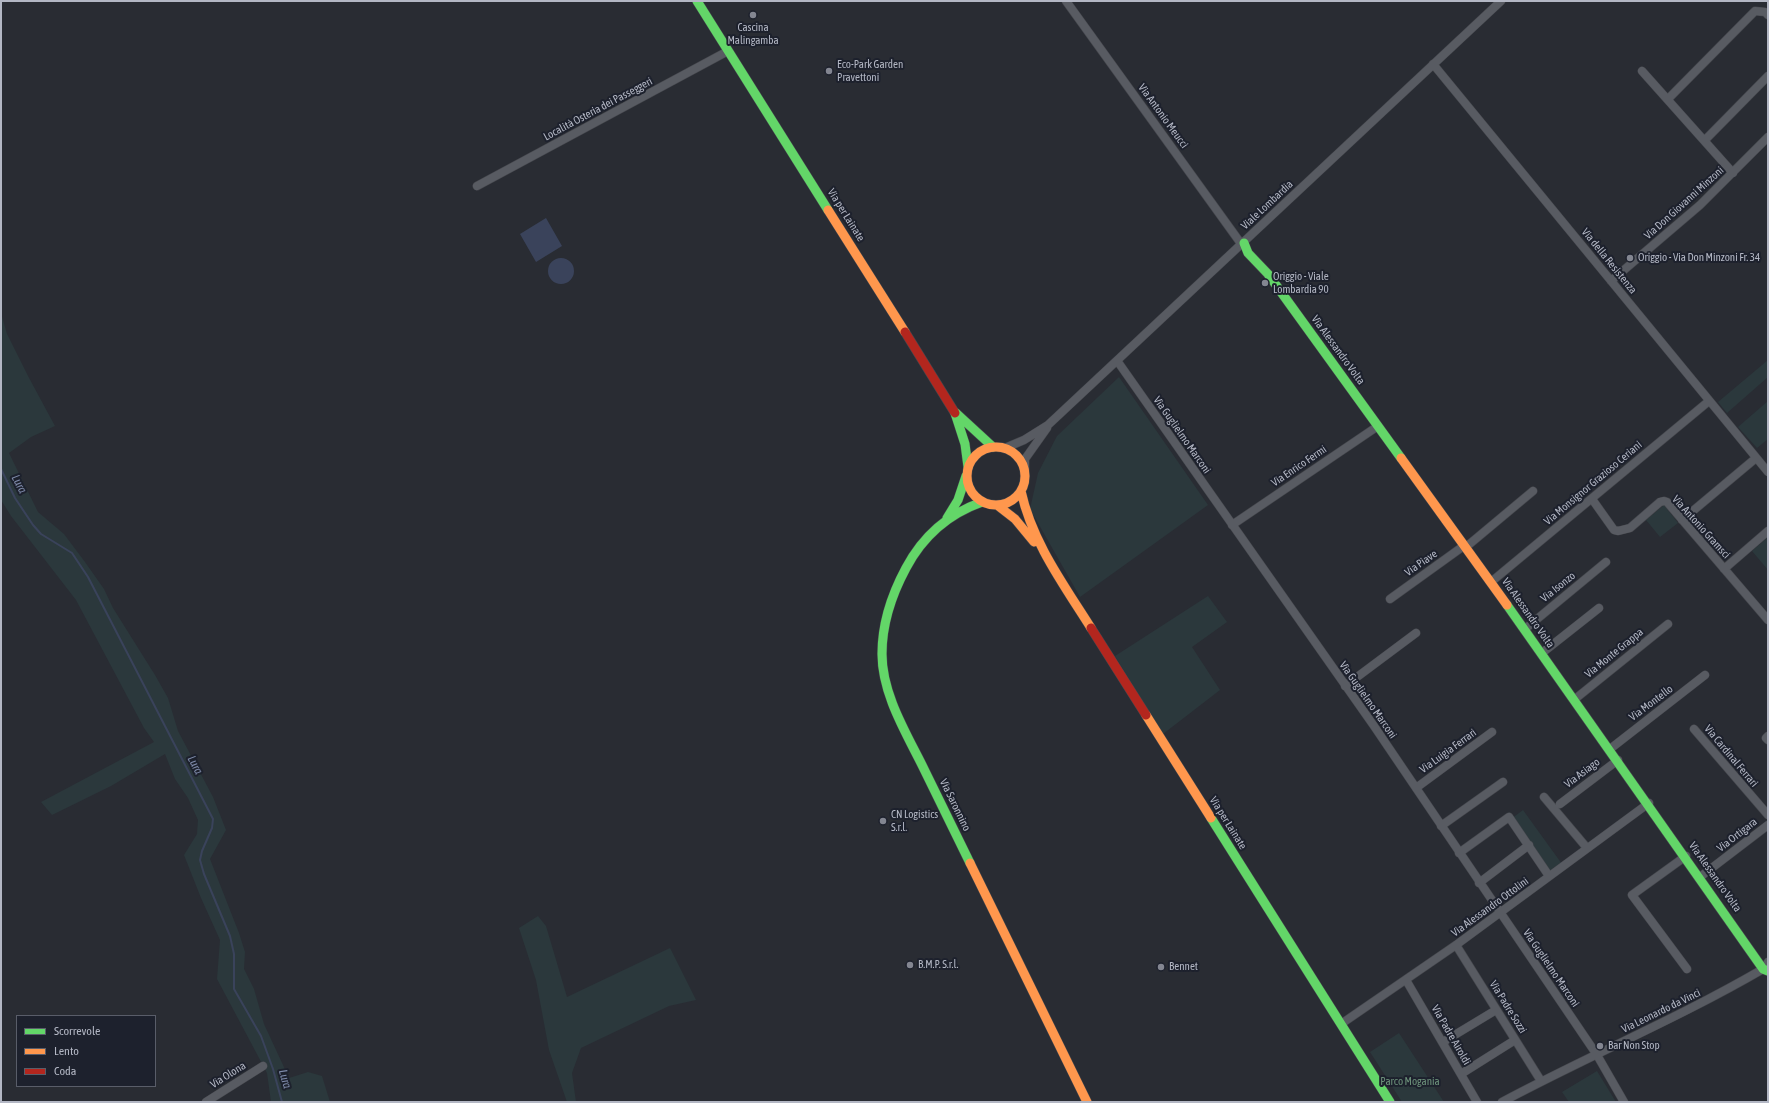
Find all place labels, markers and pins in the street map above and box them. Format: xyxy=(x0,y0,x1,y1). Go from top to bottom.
marker: Cascina Malingamba xyxy=(748,10,758,20)
place label: Cascina Malingamba xyxy=(727,21,779,47)
place label: Eco-Park Garden Pravettoni xyxy=(837,58,903,84)
marker: Eco-Park Garden Pravettoni xyxy=(824,66,834,76)
place label: Origgio - Via Don Minzoni Fr. 34 xyxy=(1638,251,1760,265)
marker: Origgio - Via Don Minzoni Fr. 34 xyxy=(1625,253,1635,263)
place label: Origgio - Viale Lombardia 90 xyxy=(1273,270,1329,296)
marker: Origgio - Viale Lombardia 90 xyxy=(1260,278,1270,288)
place label: CN Logistics S.r.l. xyxy=(891,808,938,834)
marker: CN Logistics S.r.l. xyxy=(878,816,888,826)
place label: B.M.P. S.r.l. xyxy=(918,958,958,972)
marker: B.M.P. S.r.l. xyxy=(905,960,915,970)
place label: Bennet xyxy=(1169,960,1198,974)
marker: Bennet xyxy=(1156,962,1166,972)
place label: Bar Non Stop xyxy=(1608,1039,1660,1053)
marker: Bar Non Stop xyxy=(1595,1041,1605,1051)

